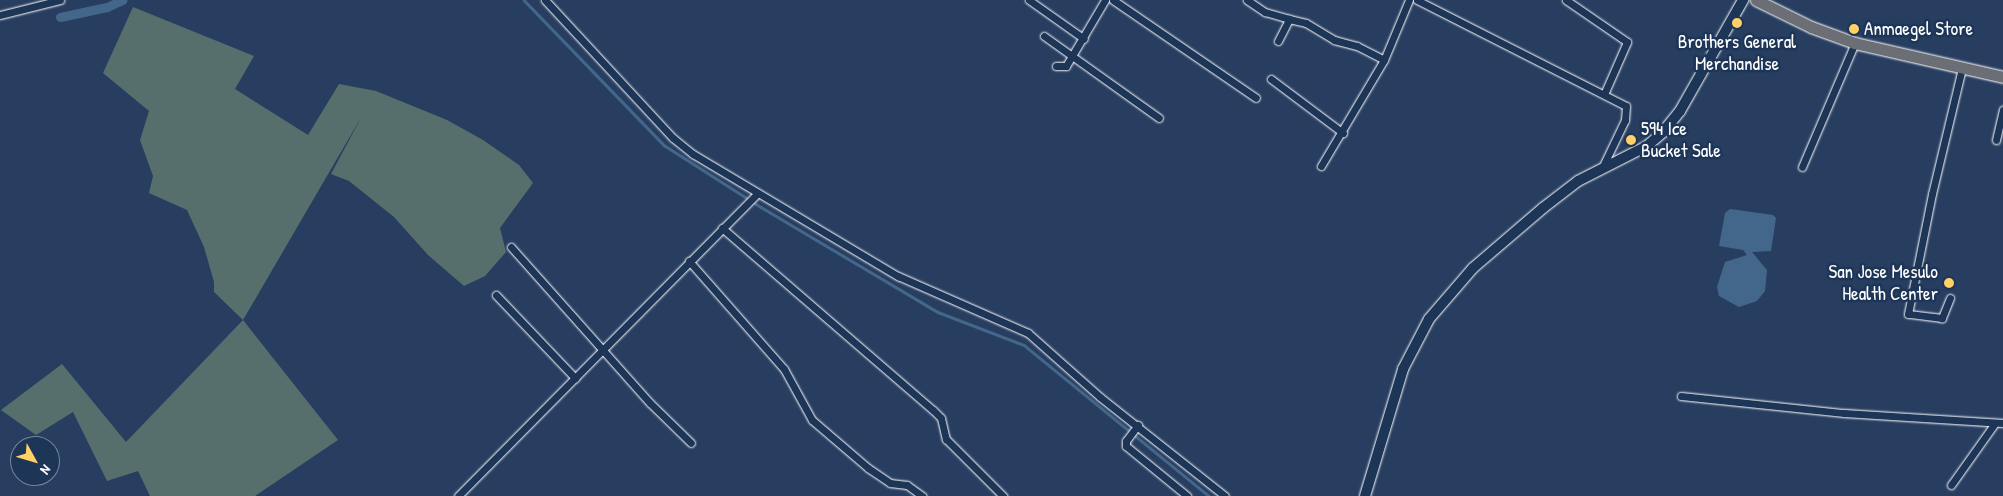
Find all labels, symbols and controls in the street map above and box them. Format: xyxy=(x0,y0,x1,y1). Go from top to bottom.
marker: Brothers General Merchandise xyxy=(1731,17,1743,29)
place label: Anmaegel Store xyxy=(1864,18,1973,40)
marker: Anmaegel Store xyxy=(1848,23,1860,35)
place label: Brothers General Merchandise xyxy=(1678,31,1796,75)
place label: 594 Ice Bucket Sale xyxy=(1641,118,1721,162)
marker: 594 Ice Bucket Sale xyxy=(1625,134,1637,146)
place label: San Jose Mesulo Health Center xyxy=(1828,261,1938,305)
marker: San Jose Mesulo Health Center xyxy=(1942,276,1956,290)
north arrow xyxy=(10,436,60,486)
text: N xyxy=(37,461,56,479)

